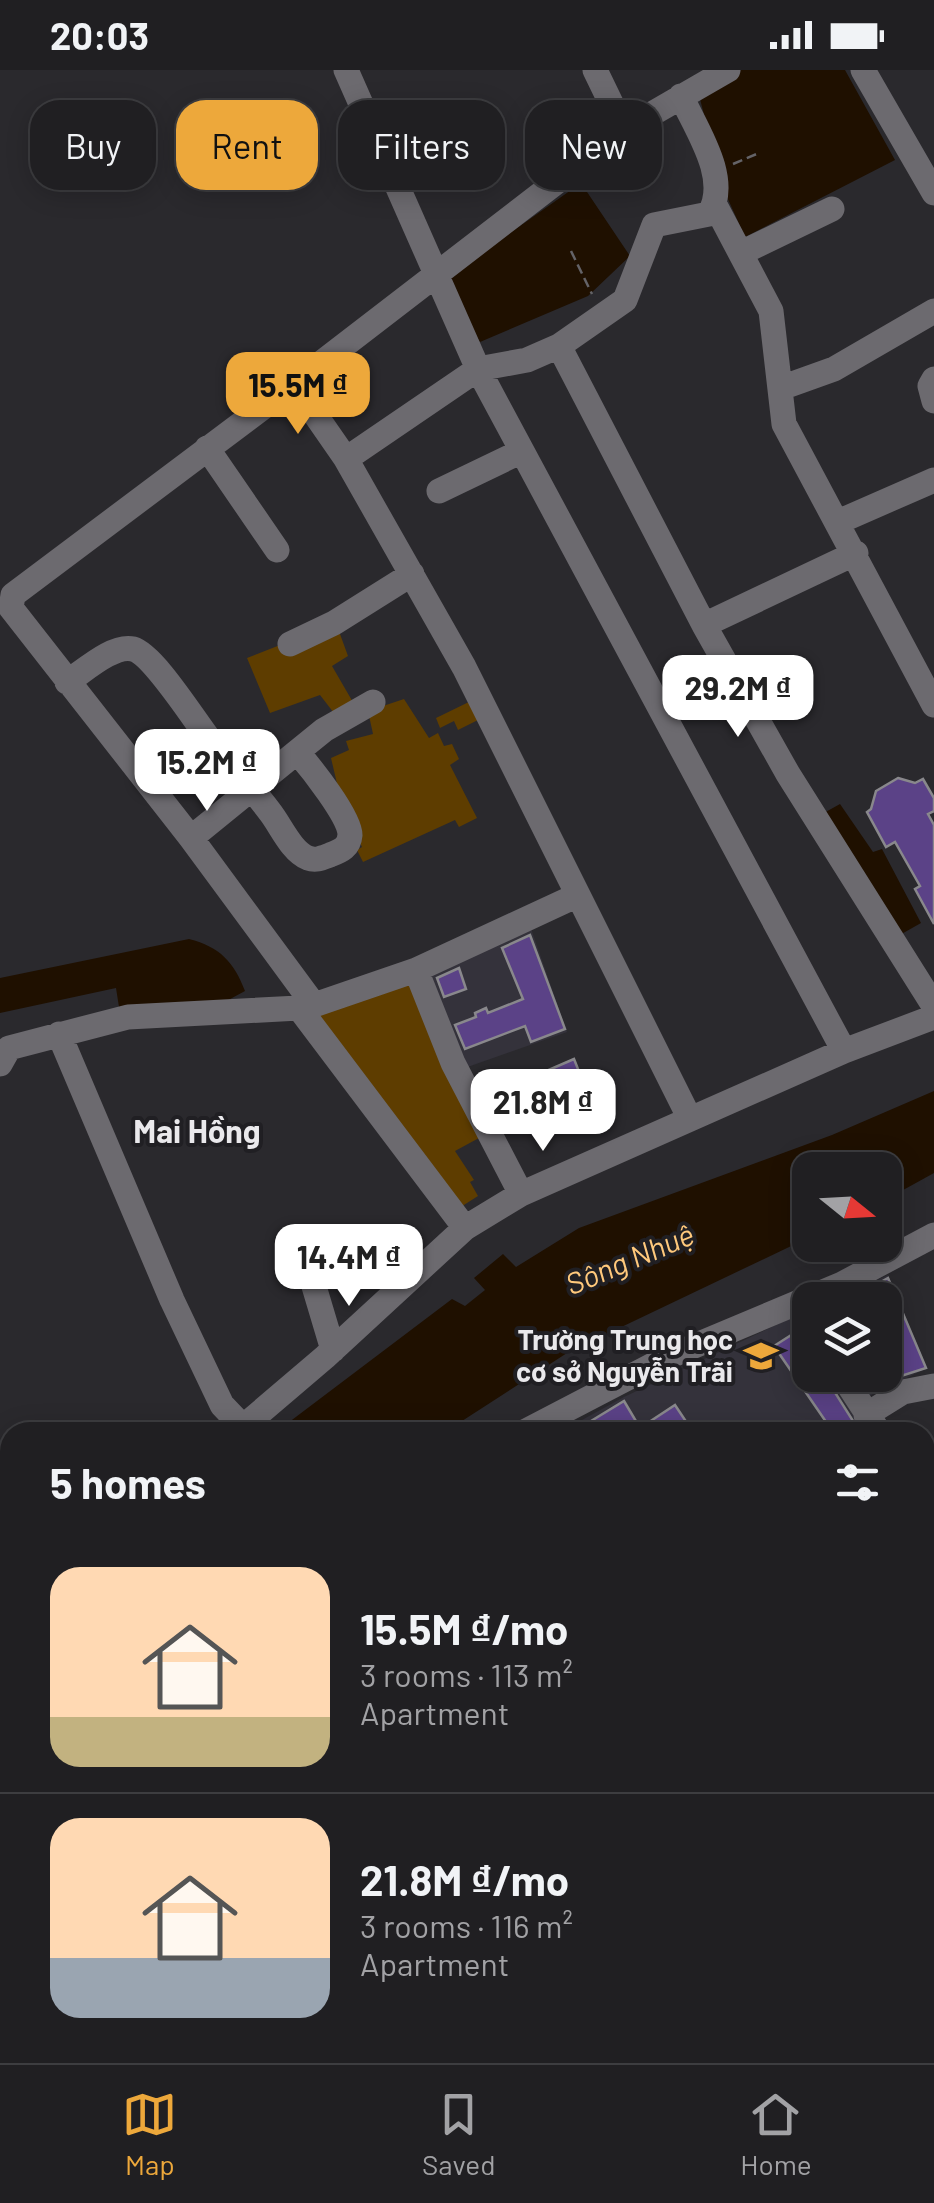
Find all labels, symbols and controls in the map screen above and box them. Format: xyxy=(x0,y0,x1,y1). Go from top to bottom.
text: 20:03 xyxy=(50,12,149,58)
chip: Buy xyxy=(30,100,156,190)
chip: Rent xyxy=(176,100,318,190)
chip: Filters xyxy=(338,100,505,190)
chip: New xyxy=(525,100,662,190)
pin: 15.5M ₫ xyxy=(206,352,390,437)
text: 15.5M ₫ xyxy=(248,365,348,403)
pin: 29.2M ₫ xyxy=(646,655,830,740)
text: 29.2M ₫ xyxy=(684,668,792,706)
pin: 15.2M ₫ xyxy=(115,729,299,814)
text: 15.2M ₫ xyxy=(157,742,257,780)
pin: 21.8M ₫ xyxy=(451,1069,635,1154)
text: 21.8M ₫ xyxy=(493,1082,593,1120)
district label: Mai Hồng xyxy=(133,1111,261,1149)
north arrow xyxy=(792,1152,902,1262)
map controls xyxy=(792,1152,902,1392)
water label: Sông Nhuệ xyxy=(560,1215,699,1301)
pin: 14.4M ₫ xyxy=(257,1224,441,1309)
text: 14.4M ₫ xyxy=(297,1237,401,1275)
button: layers xyxy=(792,1282,902,1392)
place label: Trường Trung học cơ sở Nguyễn Trãi xyxy=(516,1322,733,1388)
school or university icon: Trường Trung học cơ sở Nguyễn Trãi xyxy=(742,1337,780,1375)
icon: filters xyxy=(830,1455,885,1510)
text: 5 homes xyxy=(50,1457,206,1507)
text: 15.5M ₫/mo xyxy=(360,1603,568,1653)
icon: home xyxy=(130,1607,250,1727)
text: 3 rooms · 113 m² xyxy=(360,1655,573,1693)
text: Apartment xyxy=(360,1693,509,1731)
text: 21.8M ₫/mo xyxy=(360,1854,569,1904)
icon: home xyxy=(130,1858,250,1978)
text: 3 rooms · 116 m² xyxy=(360,1906,573,1944)
text: Apartment xyxy=(360,1944,509,1982)
tab: Map xyxy=(122,2087,177,2181)
tab: Saved xyxy=(422,2087,495,2181)
tab: Home xyxy=(740,2087,812,2181)

